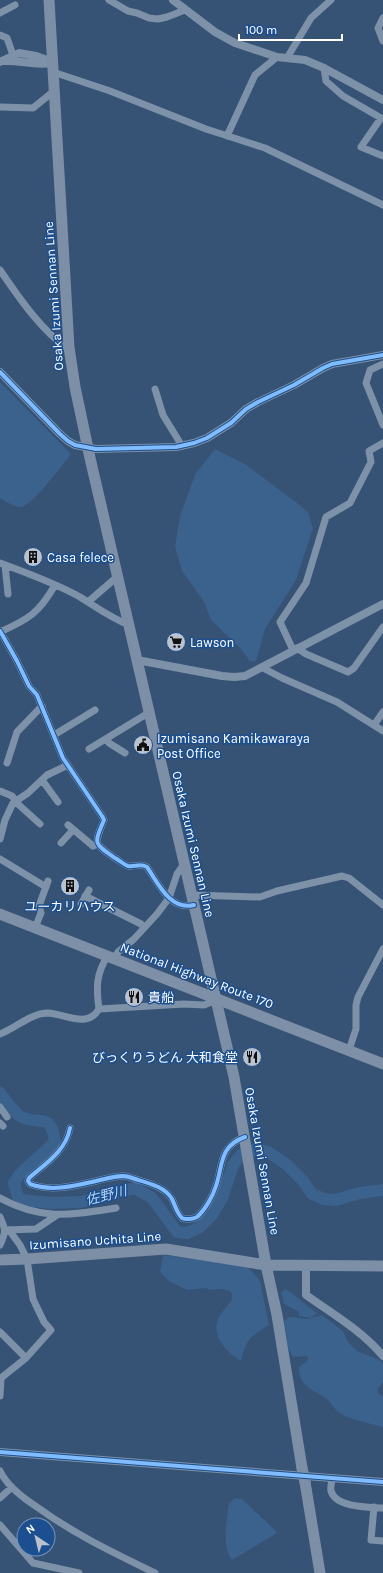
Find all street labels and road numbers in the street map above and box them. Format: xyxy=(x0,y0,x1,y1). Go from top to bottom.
street label: Osaka Izumi Sennan Line xyxy=(41,221,66,371)
street label: Osaka Izumi Sennan Line xyxy=(169,770,218,919)
street label: National Highway Route 170 xyxy=(118,939,276,1012)
street label: Osaka Izumi Sennan Line xyxy=(242,1086,283,1236)
street label: Izumisano Uchita Line xyxy=(29,1228,162,1253)

